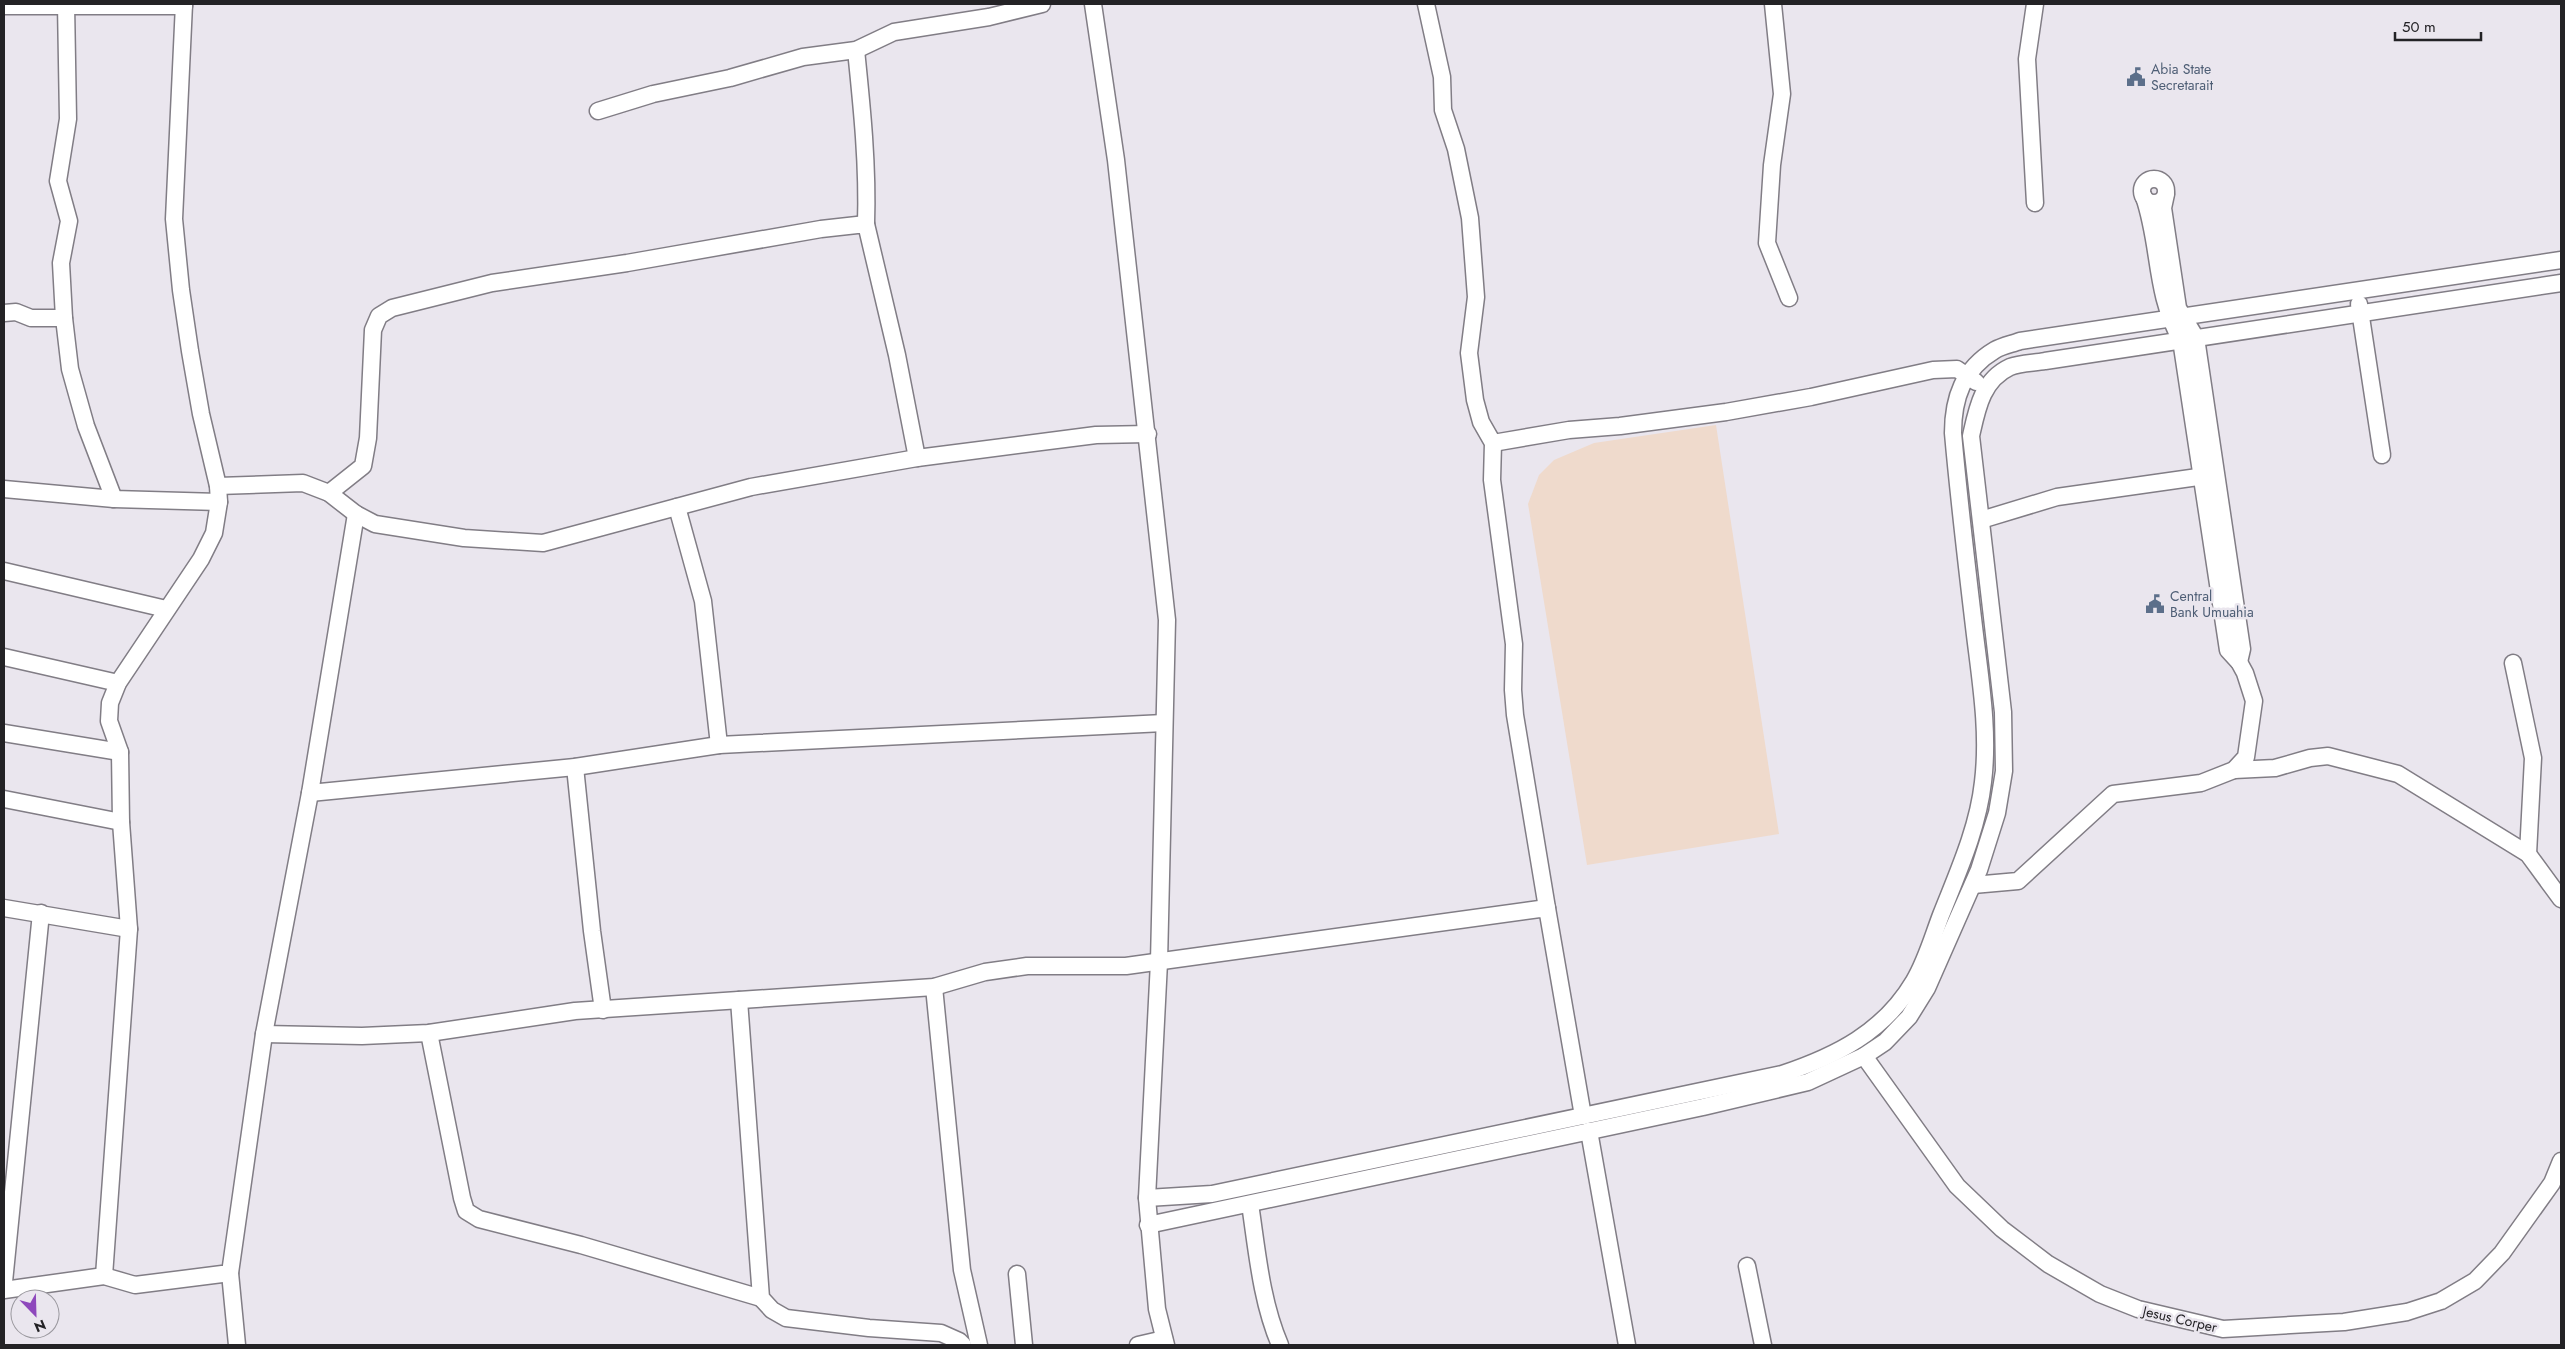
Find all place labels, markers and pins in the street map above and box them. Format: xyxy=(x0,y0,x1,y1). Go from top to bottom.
place label: Abia State Secretarait xyxy=(2151,59,2214,95)
public building icon: Abia State Secretarait xyxy=(2125,66,2147,88)
place label: Central Bank Umuahia xyxy=(2170,586,2254,622)
public building icon: Central Bank Umuahia xyxy=(2144,593,2166,615)

